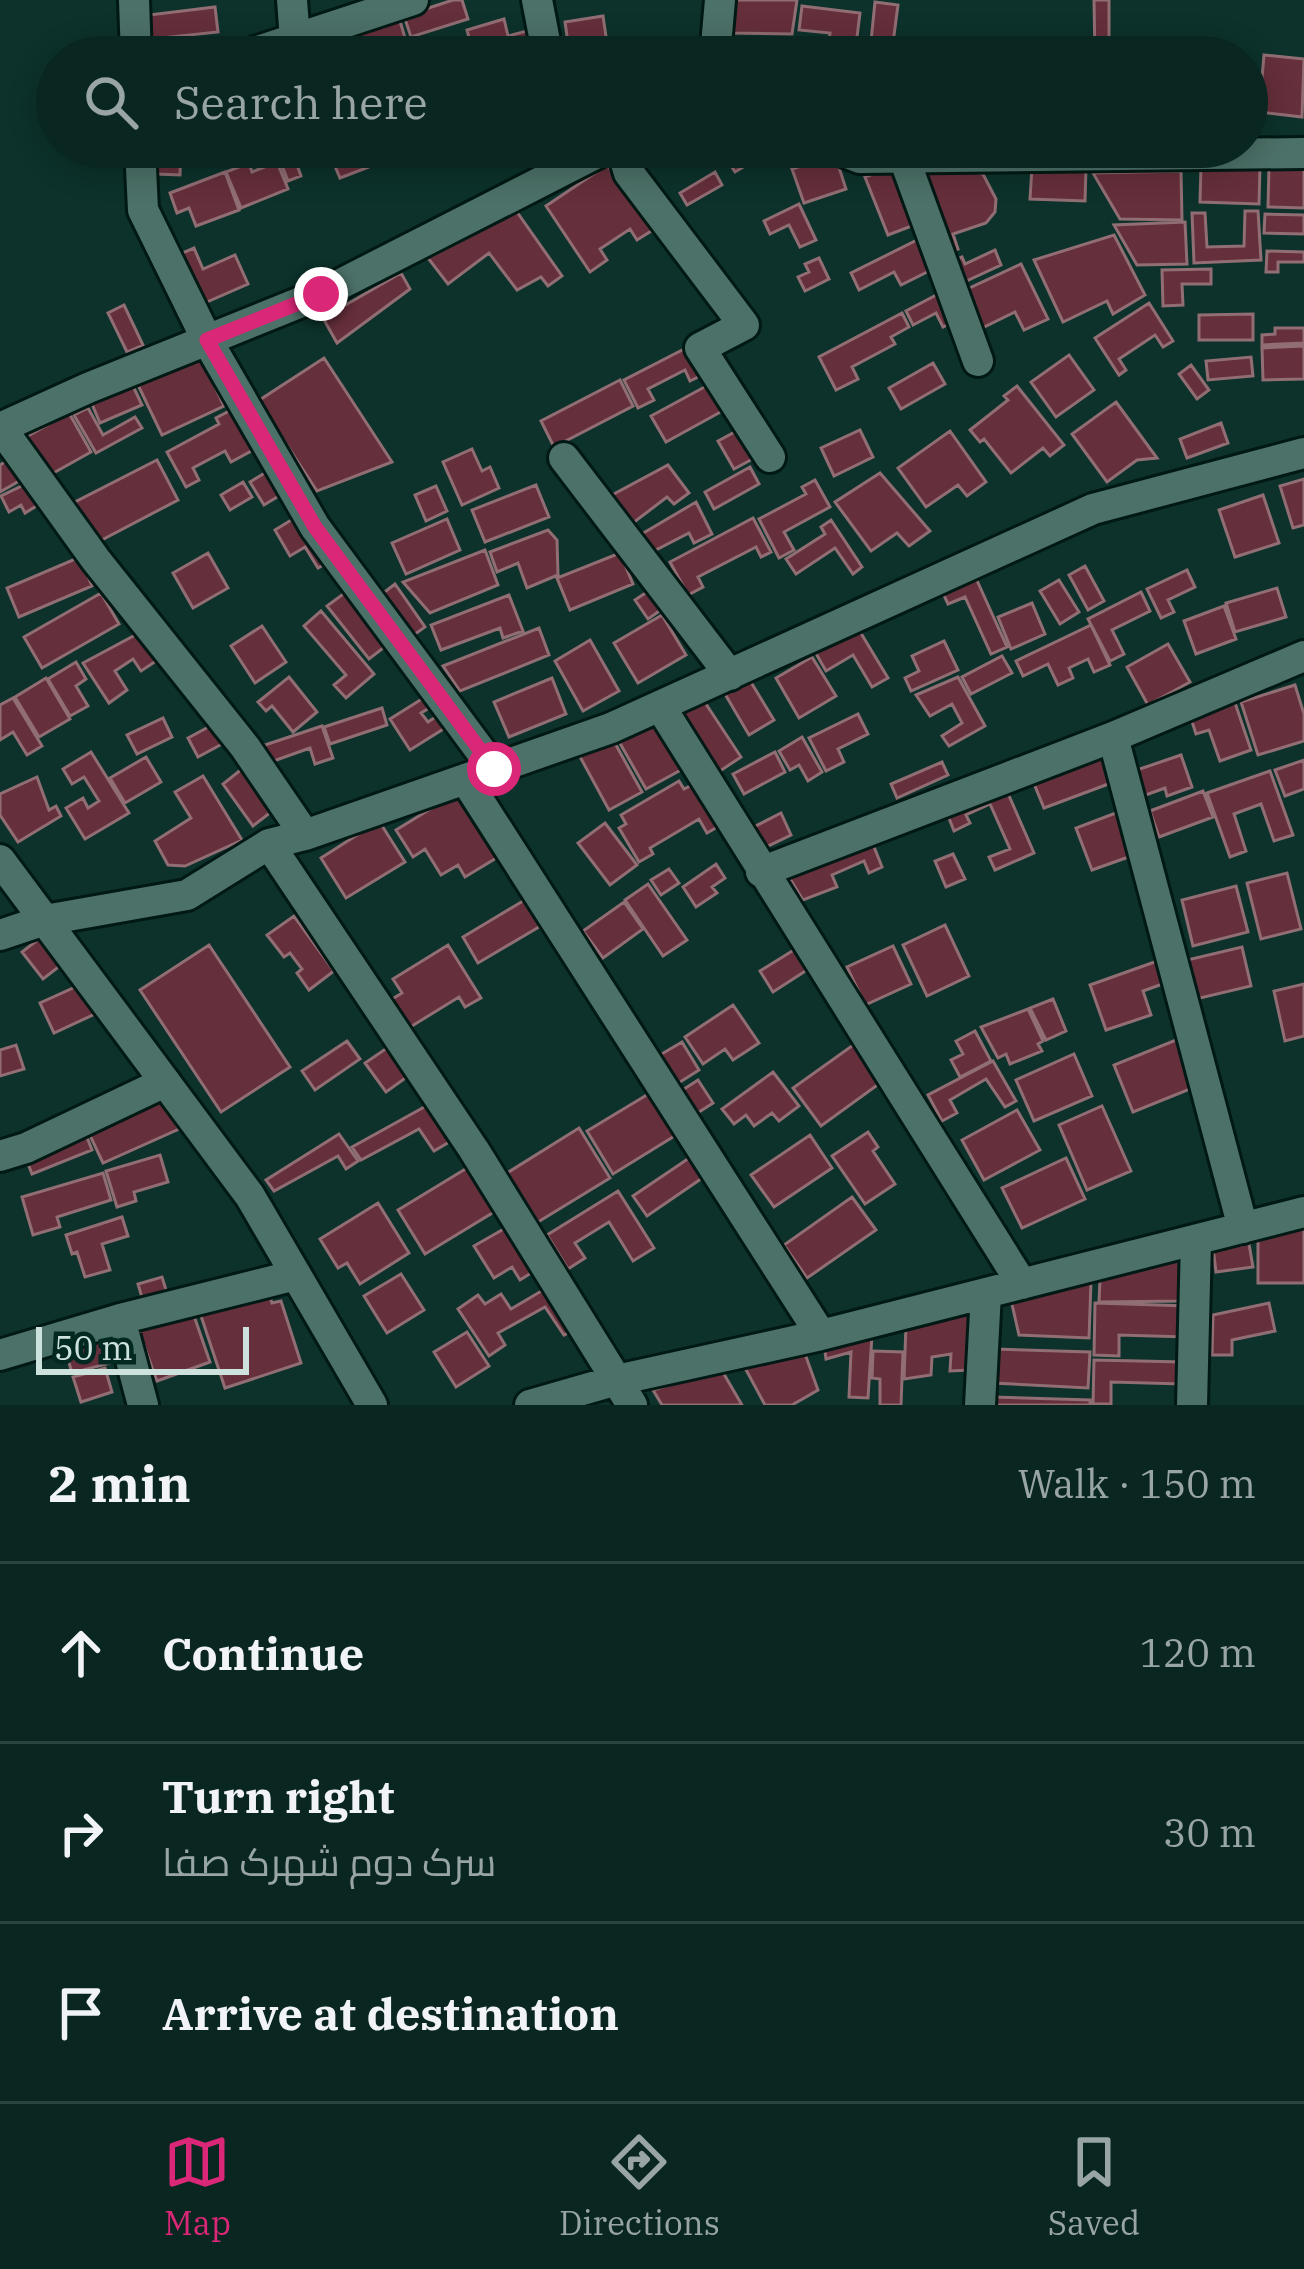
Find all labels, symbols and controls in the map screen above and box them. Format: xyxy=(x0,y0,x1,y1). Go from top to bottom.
search box xyxy=(36,36,1268,168)
icon: search xyxy=(78,69,144,135)
text: Search here xyxy=(174,73,428,131)
route end xyxy=(294,267,348,321)
route start xyxy=(467,742,521,796)
scale bar xyxy=(36,1321,249,1374)
text: 50 m xyxy=(54,1326,133,1369)
text: 2 min xyxy=(48,1450,191,1516)
text: Walk · 150 m xyxy=(1018,1458,1256,1509)
icon: ahead xyxy=(48,1620,114,1686)
text: Continue xyxy=(162,1624,364,1682)
text: 120 m xyxy=(1140,1627,1256,1678)
text: Turn right xyxy=(162,1767,394,1825)
icon: right xyxy=(48,1800,114,1866)
text: 30 m xyxy=(1163,1807,1256,1858)
text: سرک دوم شهرک صفا xyxy=(162,1836,496,1887)
icon: arrive xyxy=(48,1980,114,2046)
text: Arrive at destination xyxy=(162,1984,619,2042)
tab: Map xyxy=(164,2129,231,2244)
tab: Directions xyxy=(559,2129,720,2244)
tab: Saved xyxy=(1048,2129,1140,2244)

